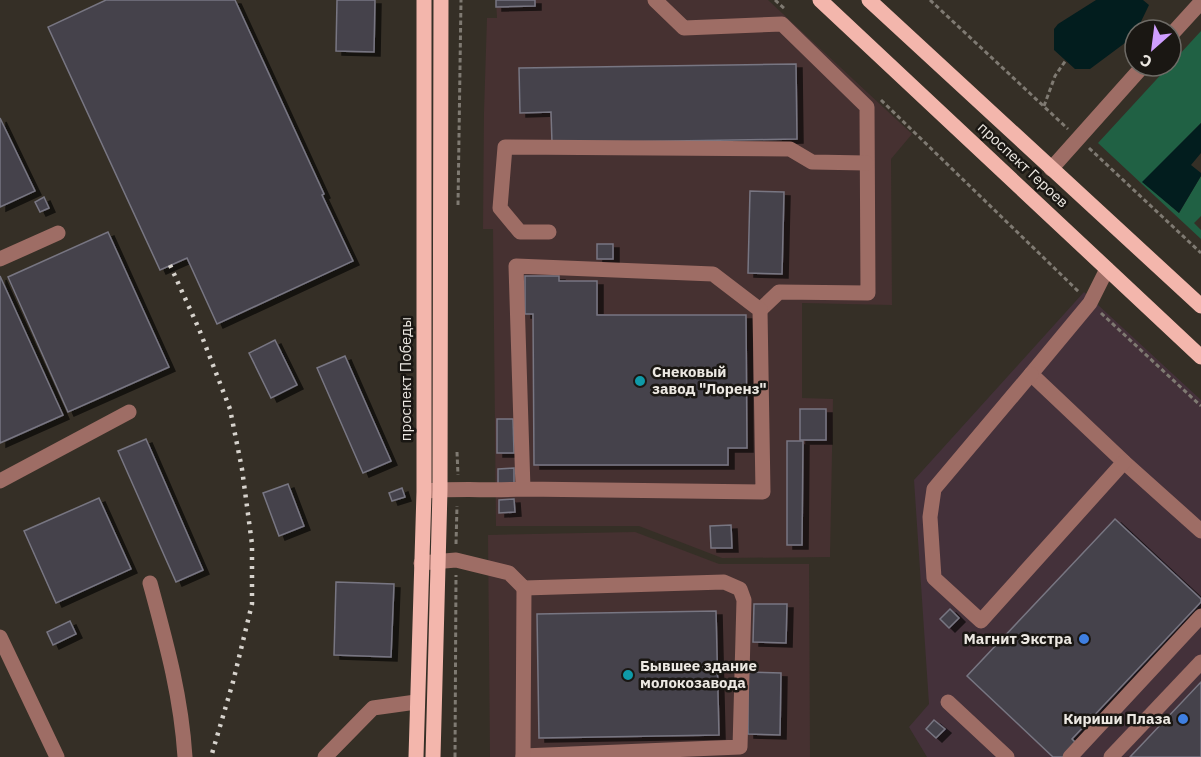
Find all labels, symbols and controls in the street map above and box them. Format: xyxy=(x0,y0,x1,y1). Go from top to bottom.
north arrow xyxy=(1123,18,1183,78)
text: С xyxy=(1137,50,1155,73)
street label: проспект Героев xyxy=(974,118,1073,211)
street label: проспект Победы xyxy=(396,317,415,441)
place label: Снековый завод "Лоренз" xyxy=(652,362,767,398)
marker: Снековый завод "Лоренз" xyxy=(633,374,647,388)
place label: Магнит Экстра xyxy=(964,629,1072,648)
marker: Магнит Экстра xyxy=(1077,632,1091,646)
place label: Бывшее здание молокозавода xyxy=(640,656,757,692)
marker: Бывшее здание молокозавода xyxy=(621,668,635,682)
place label: Кириши Плаза xyxy=(1063,709,1171,728)
marker: Кириши Плаза xyxy=(1176,712,1190,726)

